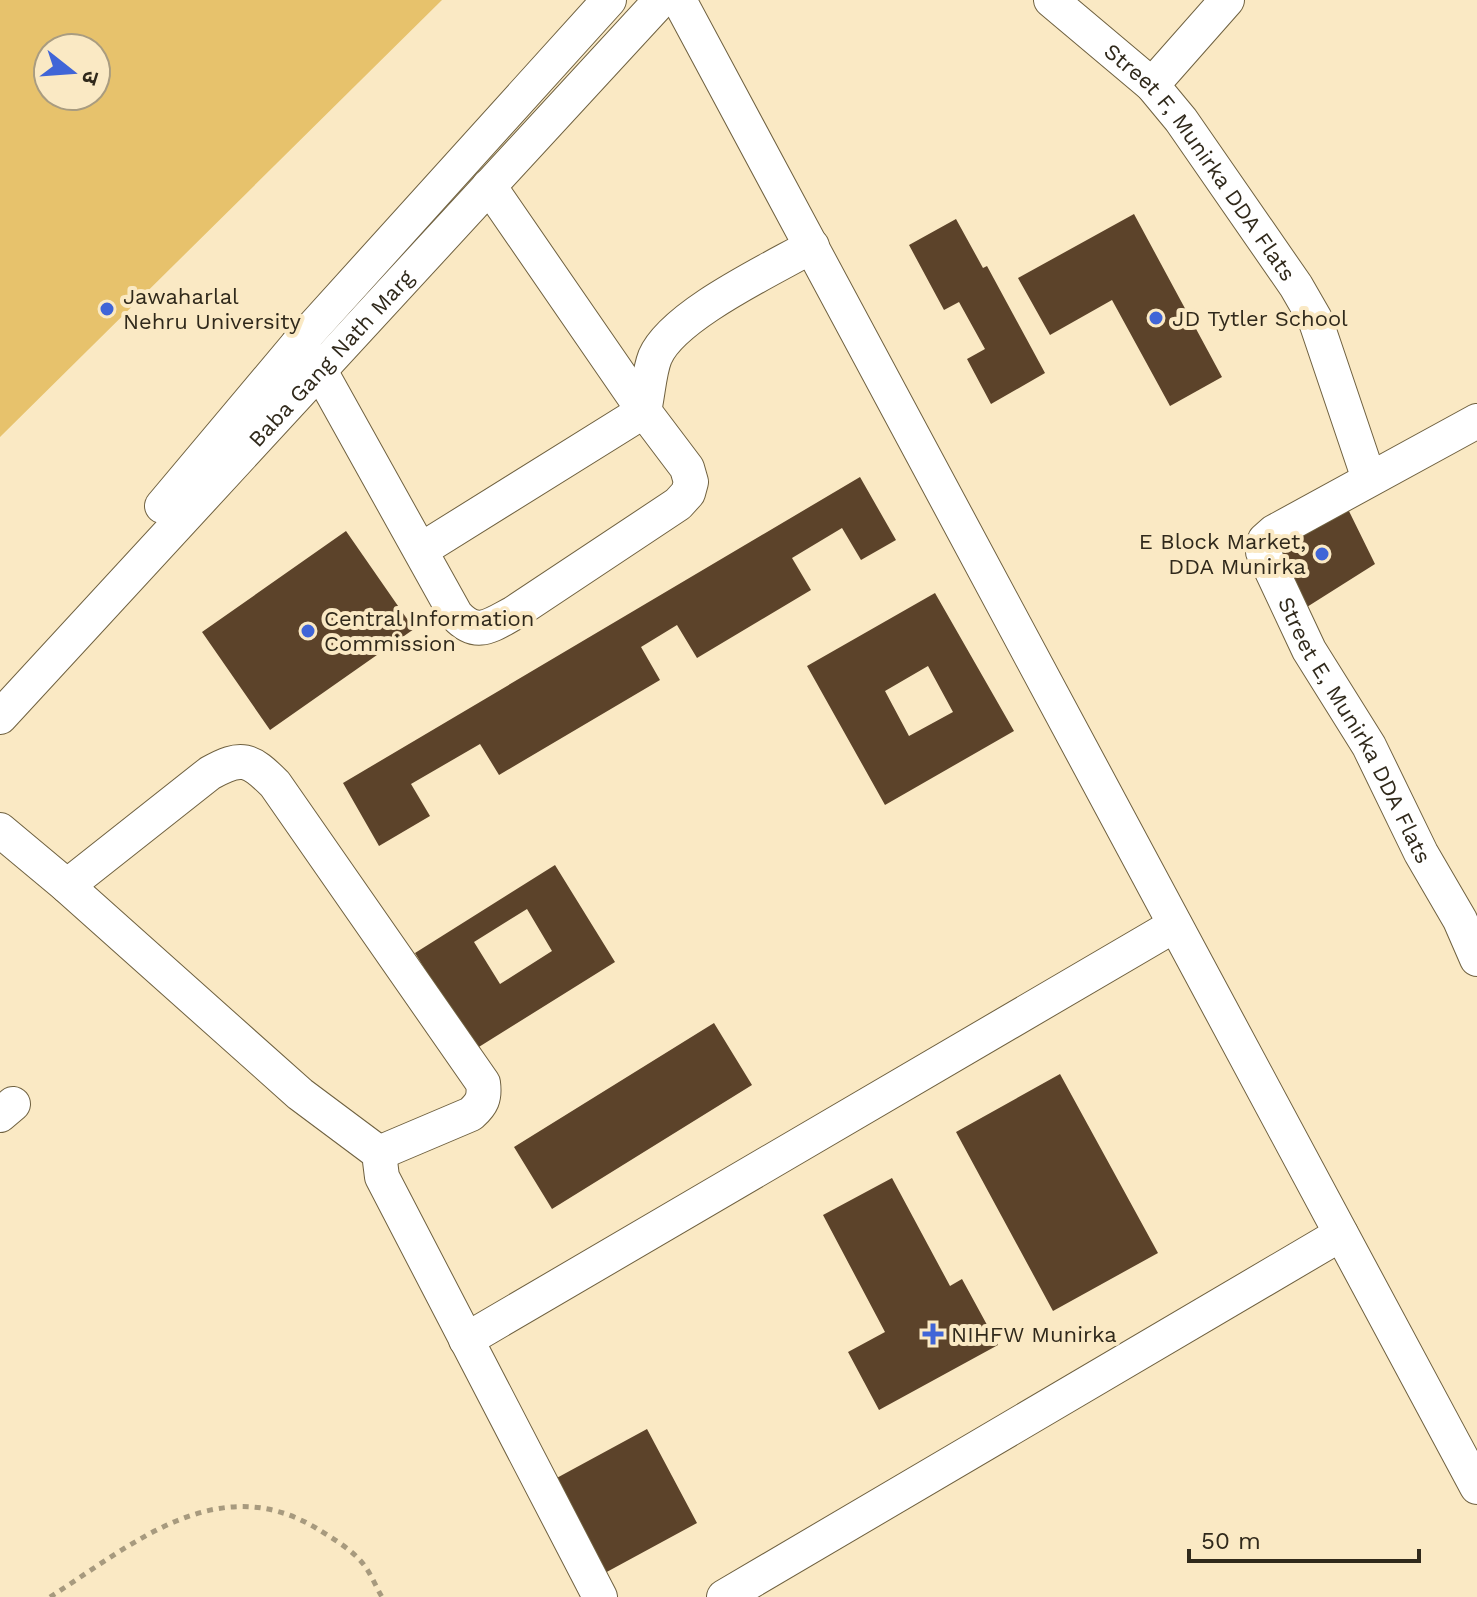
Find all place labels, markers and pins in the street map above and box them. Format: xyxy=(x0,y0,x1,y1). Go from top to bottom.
place label: Jawaharlal Nehru University xyxy=(123,284,302,334)
marker: Jawaharlal Nehru University xyxy=(98,300,116,318)
place label: JD Tytler School xyxy=(1172,306,1348,331)
marker: JD Tytler School xyxy=(1147,309,1165,327)
place label: E Block Market, DDA Munirka xyxy=(1139,529,1306,579)
marker: E Block Market, DDA Munirka xyxy=(1313,545,1331,563)
place label: Central Information Commission xyxy=(324,606,534,656)
marker: Central Information Commission xyxy=(299,622,317,640)
place label: NIHFW Munirka xyxy=(951,1322,1117,1347)
marker: NIHFW Munirka xyxy=(922,1323,944,1345)

